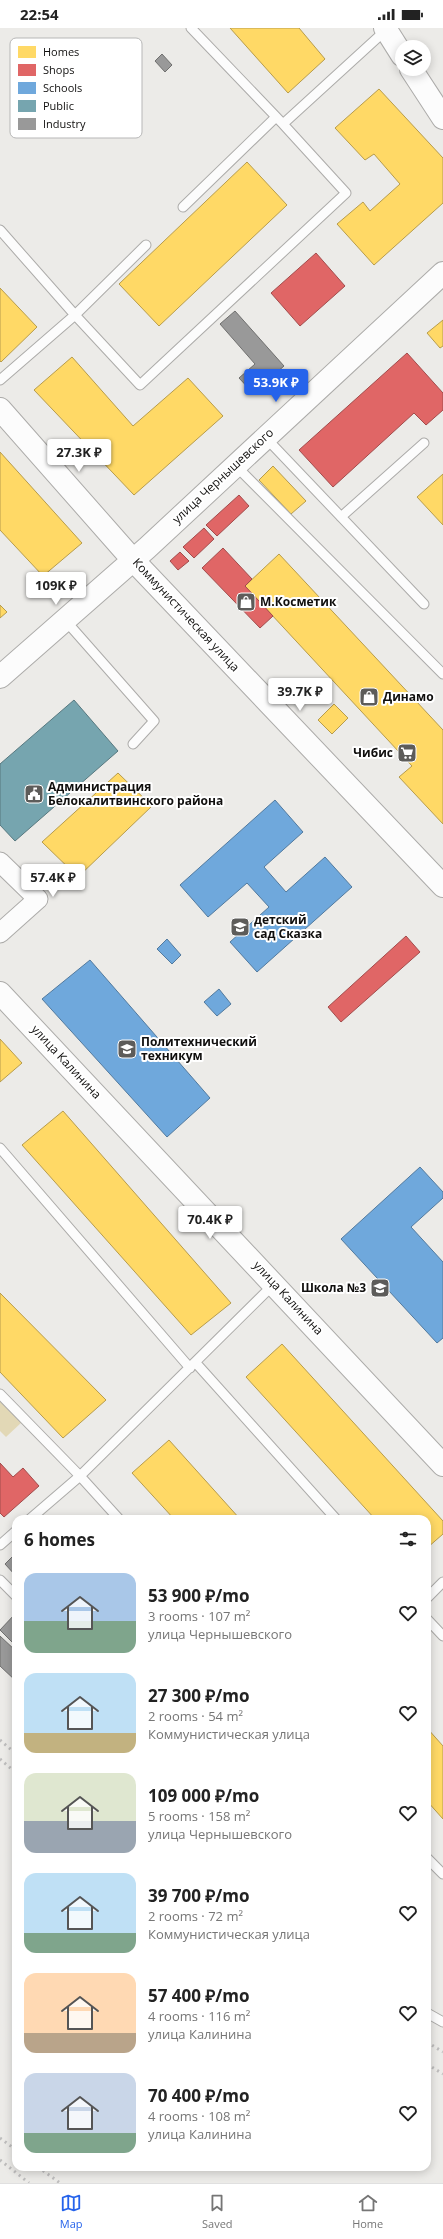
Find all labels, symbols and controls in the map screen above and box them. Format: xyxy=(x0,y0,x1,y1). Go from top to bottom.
text: 22:54 xyxy=(20,4,59,24)
legend xyxy=(10,38,142,138)
map controls xyxy=(395,40,431,76)
button: layers xyxy=(395,40,431,76)
text: Homes xyxy=(43,44,79,59)
text: Shops xyxy=(43,62,74,77)
text: Schools xyxy=(43,80,82,95)
text: Public xyxy=(43,98,74,113)
text: Industry xyxy=(43,116,86,131)
pin: 53.9K ₽ xyxy=(239,369,313,403)
text: 53.9K ₽ xyxy=(253,373,299,391)
street label: улица Чернышевского xyxy=(168,424,277,527)
pin: 27.3K ₽ xyxy=(42,439,116,473)
text: 27.3K ₽ xyxy=(56,443,102,461)
street label: Коммунистическая улица xyxy=(129,554,244,675)
pin: 109K ₽ xyxy=(23,572,89,606)
text: 109K ₽ xyxy=(35,576,77,594)
shop icon: М.Косметик xyxy=(235,591,257,613)
place label: М.Косметик xyxy=(260,593,337,610)
pin: 39.7K ₽ xyxy=(263,678,337,712)
text: 39.7K ₽ xyxy=(277,682,323,700)
shop icon: Динамо xyxy=(358,686,380,708)
place label: Динамо xyxy=(383,688,434,705)
supermarket icon: Чибис xyxy=(396,742,418,764)
place label: Чибис xyxy=(353,744,393,761)
place label: Администрация Белокалитвинского района xyxy=(48,778,223,809)
public building icon: Администрация Белокалитвинского района xyxy=(23,783,45,805)
pin: 57.4K ₽ xyxy=(16,864,90,898)
text: 57.4K ₽ xyxy=(30,868,76,886)
place label: детский сад Сказка xyxy=(254,911,322,942)
school or university icon: детский сад Сказка xyxy=(229,916,251,938)
street label: улица Калинина xyxy=(27,1021,105,1102)
place label: Политехнический техникум xyxy=(141,1033,257,1064)
school or university icon: Политехнический техникум xyxy=(116,1038,138,1060)
pin: 70.4K ₽ xyxy=(173,1206,247,1240)
text: 70.4K ₽ xyxy=(187,1210,233,1228)
street label: улица Калинина xyxy=(249,1257,327,1338)
school or university icon: Школа №3 xyxy=(369,1277,391,1299)
place label: Школа №3 xyxy=(301,1279,366,1296)
text: 6 homes xyxy=(24,1528,95,1551)
icon: filters xyxy=(397,1528,419,1550)
text: 53 900 ₽/mo xyxy=(148,1584,250,1607)
icon: home xyxy=(56,1589,104,1637)
icon: heart xyxy=(397,1602,419,1624)
text: 3 rooms · 107 m² xyxy=(148,1607,250,1625)
text: улица Чернышевского xyxy=(148,1625,292,1643)
text: 27 300 ₽/mo xyxy=(148,1684,250,1707)
icon: home xyxy=(56,1689,104,1737)
icon: heart xyxy=(397,1702,419,1724)
text: 2 rooms · 54 m² xyxy=(148,1707,243,1725)
text: Коммунистическая улица xyxy=(148,1725,310,1743)
text: 109 000 ₽/mo xyxy=(148,1784,259,1807)
icon: home xyxy=(56,1789,104,1837)
icon: heart xyxy=(397,1802,419,1824)
text: 5 rooms · 158 m² xyxy=(148,1807,250,1825)
text: улица Чернышевского xyxy=(148,1825,292,1843)
text: 39 700 ₽/mo xyxy=(148,1884,250,1907)
icon: home xyxy=(56,1889,104,1937)
icon: heart xyxy=(397,1902,419,1924)
text: 2 rooms · 72 m² xyxy=(148,1907,243,1925)
text: Коммунистическая улица xyxy=(148,1925,310,1943)
text: 57 400 ₽/mo xyxy=(148,1984,250,2007)
icon: home xyxy=(56,1989,104,2037)
icon: heart xyxy=(397,2002,419,2024)
text: 4 rooms · 116 m² xyxy=(148,2007,250,2025)
text: улица Калинина xyxy=(148,2025,252,2043)
text: 70 400 ₽/mo xyxy=(148,2084,250,2107)
icon: home xyxy=(56,2089,104,2137)
icon: heart xyxy=(397,2102,419,2124)
text: 4 rooms · 108 m² xyxy=(148,2107,250,2125)
text: улица Калинина xyxy=(148,2125,252,2143)
tab: Map xyxy=(60,2192,83,2231)
tab: Saved xyxy=(202,2192,233,2231)
tab: Home xyxy=(352,2192,383,2231)

